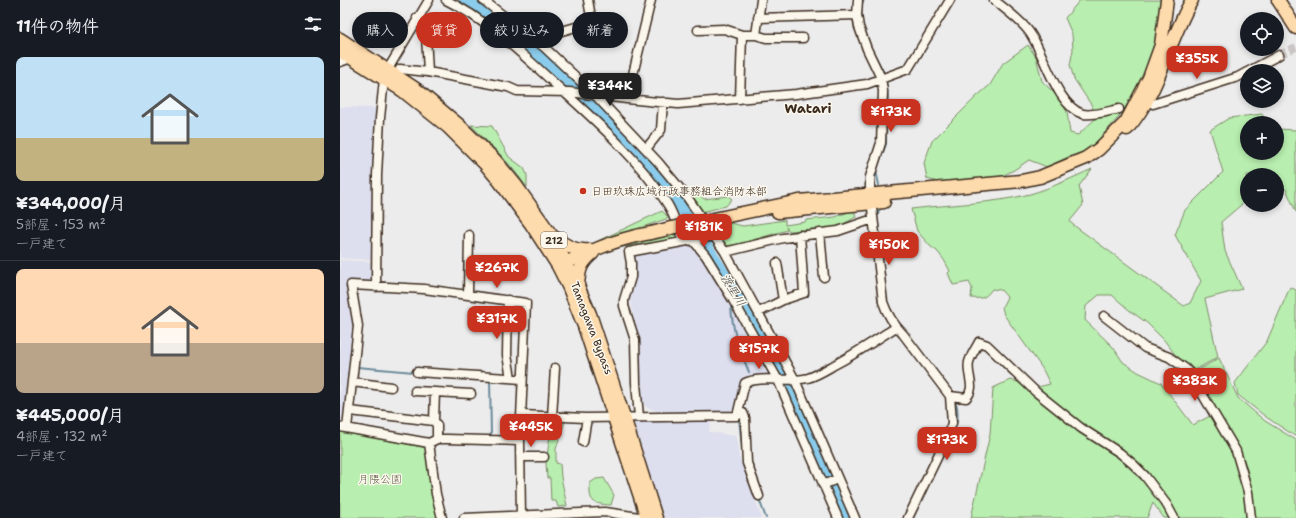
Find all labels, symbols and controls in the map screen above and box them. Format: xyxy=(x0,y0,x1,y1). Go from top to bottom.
chip: 購入 xyxy=(352,12,408,48)
chip: 賃貸 xyxy=(416,12,472,48)
chip: 絞り込み xyxy=(480,12,564,48)
chip: 新着 xyxy=(572,12,628,48)
map controls xyxy=(1240,12,1284,212)
button: locate xyxy=(1240,12,1284,56)
icon: filters xyxy=(302,13,324,35)
text: 11件の物件 xyxy=(16,15,99,37)
pin: ¥355K xyxy=(1169,46,1225,80)
text: ¥355K xyxy=(1175,50,1219,67)
button: layers xyxy=(1240,64,1284,108)
pin: ¥344K xyxy=(582,73,638,107)
text: ¥344K xyxy=(587,77,633,94)
icon: home xyxy=(134,83,206,155)
pin: ¥173K xyxy=(863,99,919,133)
district label: Watari xyxy=(785,100,831,117)
text: ¥173K xyxy=(870,103,912,120)
button: + xyxy=(1240,116,1284,160)
button: − xyxy=(1240,168,1284,212)
place label: 日田玖珠広域行政事務組合消防本部 xyxy=(591,184,767,199)
marker: 日田玖珠広域行政事務組合消防本部 xyxy=(578,186,588,196)
text: ¥344,000/月 xyxy=(16,192,126,214)
pin: ¥181K xyxy=(676,214,732,248)
text: 5部屋 · 153 m² xyxy=(16,216,106,233)
text: ¥181K xyxy=(685,218,723,235)
road number: 212 xyxy=(541,232,567,248)
pin: ¥150K xyxy=(861,232,917,266)
text: 一戸建て xyxy=(16,235,68,252)
text: ¥150K xyxy=(869,236,909,253)
pin: ¥267K xyxy=(469,255,525,289)
text: ¥267K xyxy=(475,259,519,276)
water label: 渡里川 xyxy=(717,270,749,310)
street label: Tamagawa Bypass xyxy=(567,280,616,377)
icon: home xyxy=(134,295,206,367)
pin: ¥317K xyxy=(469,306,525,340)
text: ¥317K xyxy=(476,310,518,327)
pin: ¥157K xyxy=(731,336,787,370)
text: ¥157K xyxy=(739,340,779,357)
pin: ¥383K xyxy=(1167,368,1223,402)
text: ¥383K xyxy=(1173,372,1217,389)
text: ¥445,000/月 xyxy=(16,404,124,426)
pin: ¥445K xyxy=(503,414,559,448)
text: ¥445K xyxy=(509,418,553,435)
pin: ¥173K xyxy=(919,427,975,461)
text: 4部屋 · 132 m² xyxy=(16,428,107,445)
text: ¥173K xyxy=(926,431,968,448)
text: 一戸建て xyxy=(16,447,68,464)
park label: 月隈公園 xyxy=(358,472,402,487)

